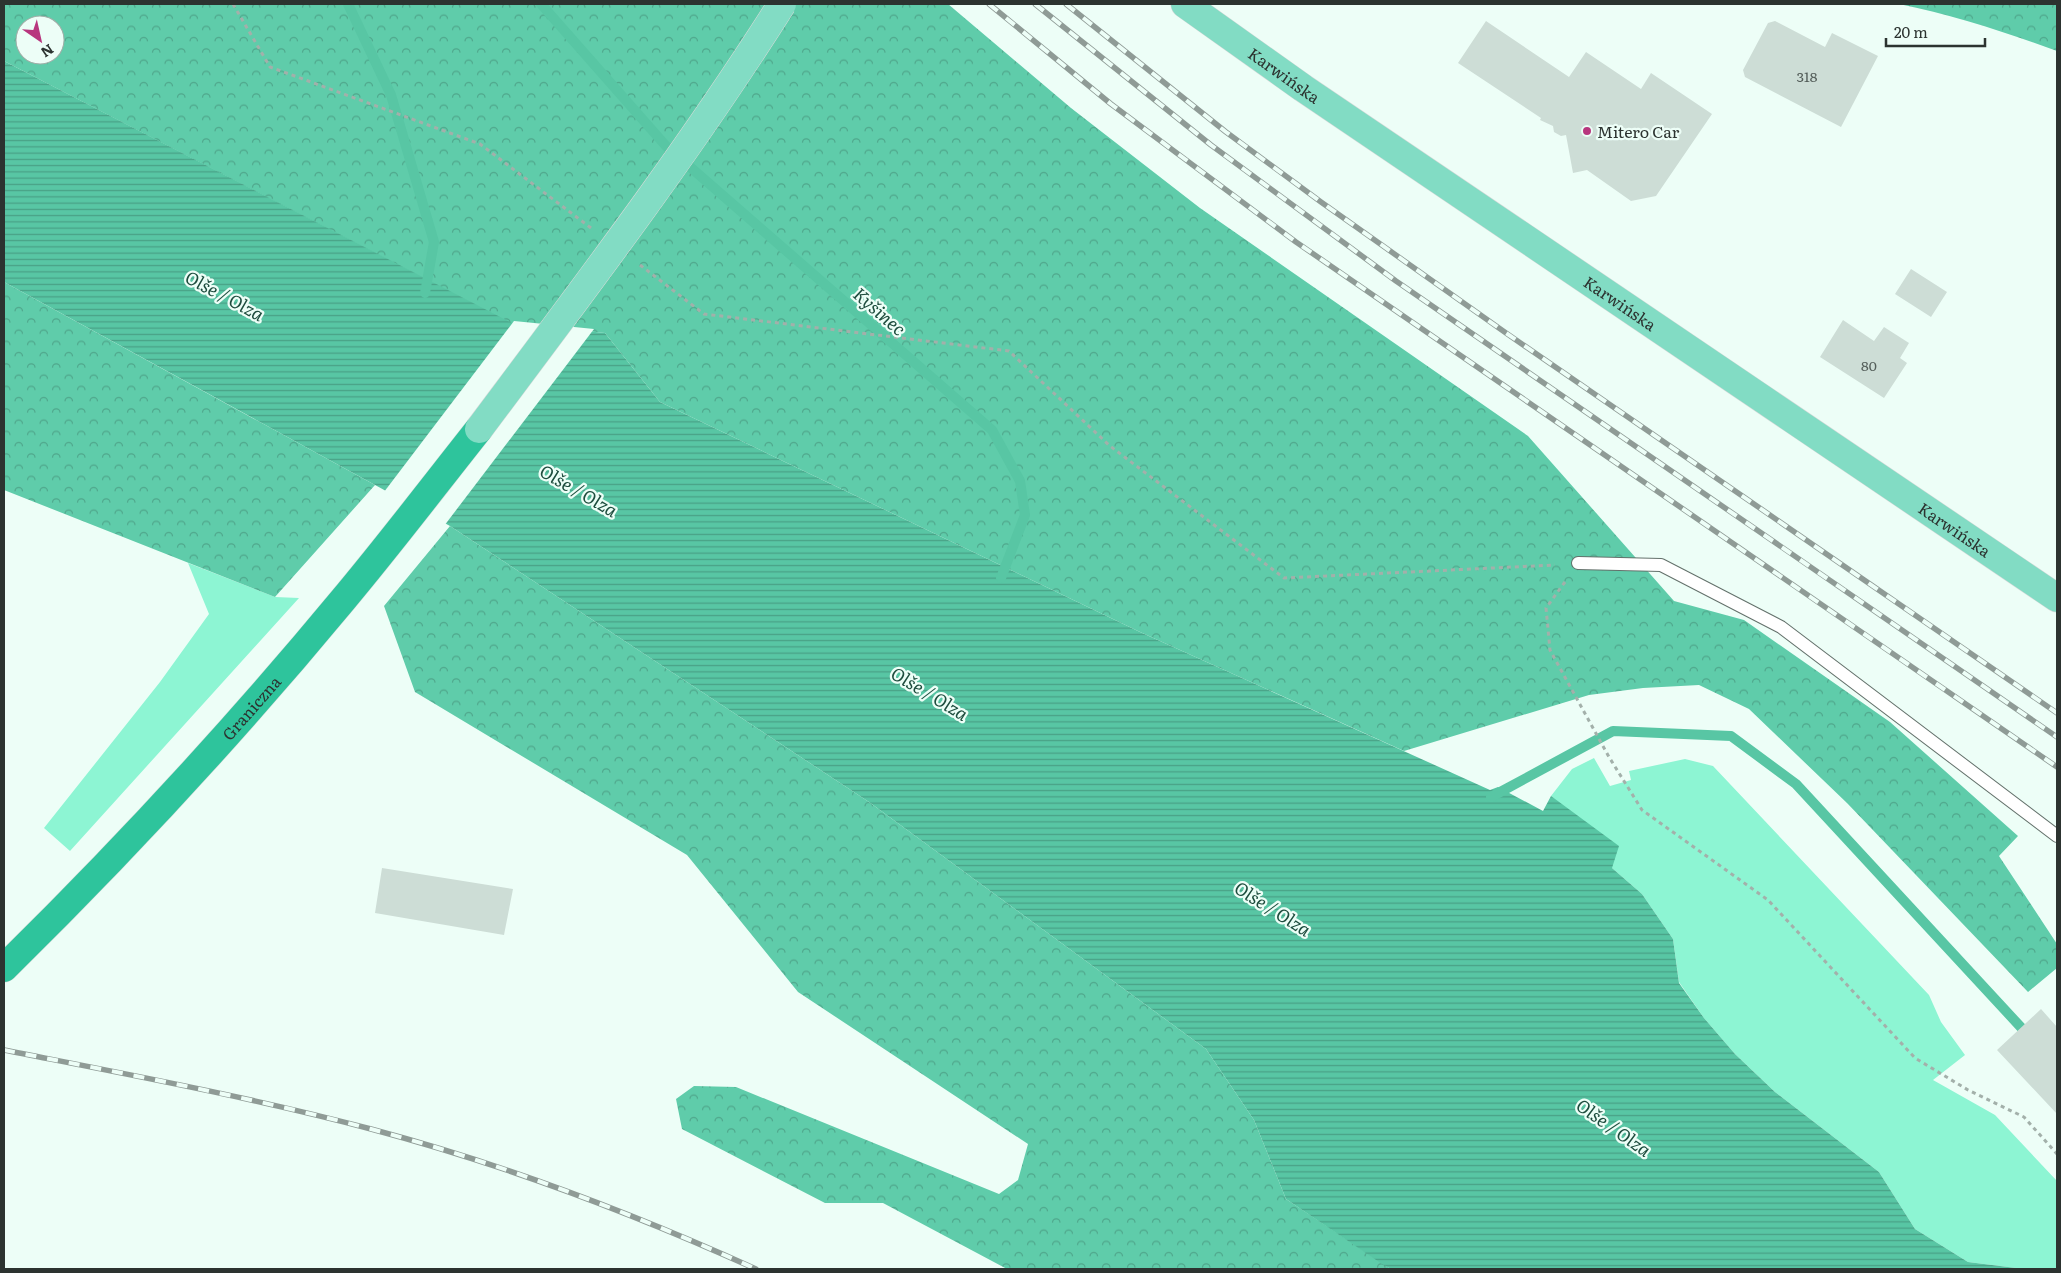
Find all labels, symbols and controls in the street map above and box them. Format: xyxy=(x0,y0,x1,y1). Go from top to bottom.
north arrow xyxy=(15,15,65,65)
scale bar xyxy=(1886,15,1985,47)
text: 20 m xyxy=(1894,20,1928,43)
text: N xyxy=(37,40,58,63)
street label: Karwińska xyxy=(1244,41,1325,109)
house number: 318 xyxy=(1797,66,1818,86)
place label: Mitero Car xyxy=(1597,119,1680,143)
marker: Mitero Car xyxy=(1581,125,1593,137)
water label: Olše / Olza xyxy=(181,263,270,327)
street label: Karwińska xyxy=(1579,269,1662,336)
water label: Kyšinec xyxy=(848,280,912,342)
house number: 80 xyxy=(1861,355,1877,375)
water label: Olše / Olza xyxy=(535,457,624,524)
street label: Karwińska xyxy=(1914,496,1996,562)
water label: Olše / Olza xyxy=(886,659,974,727)
street label: Graniczna xyxy=(216,670,286,745)
water label: Olše / Olza xyxy=(1229,874,1317,943)
water label: Olše / Olza xyxy=(1571,1091,1657,1163)

